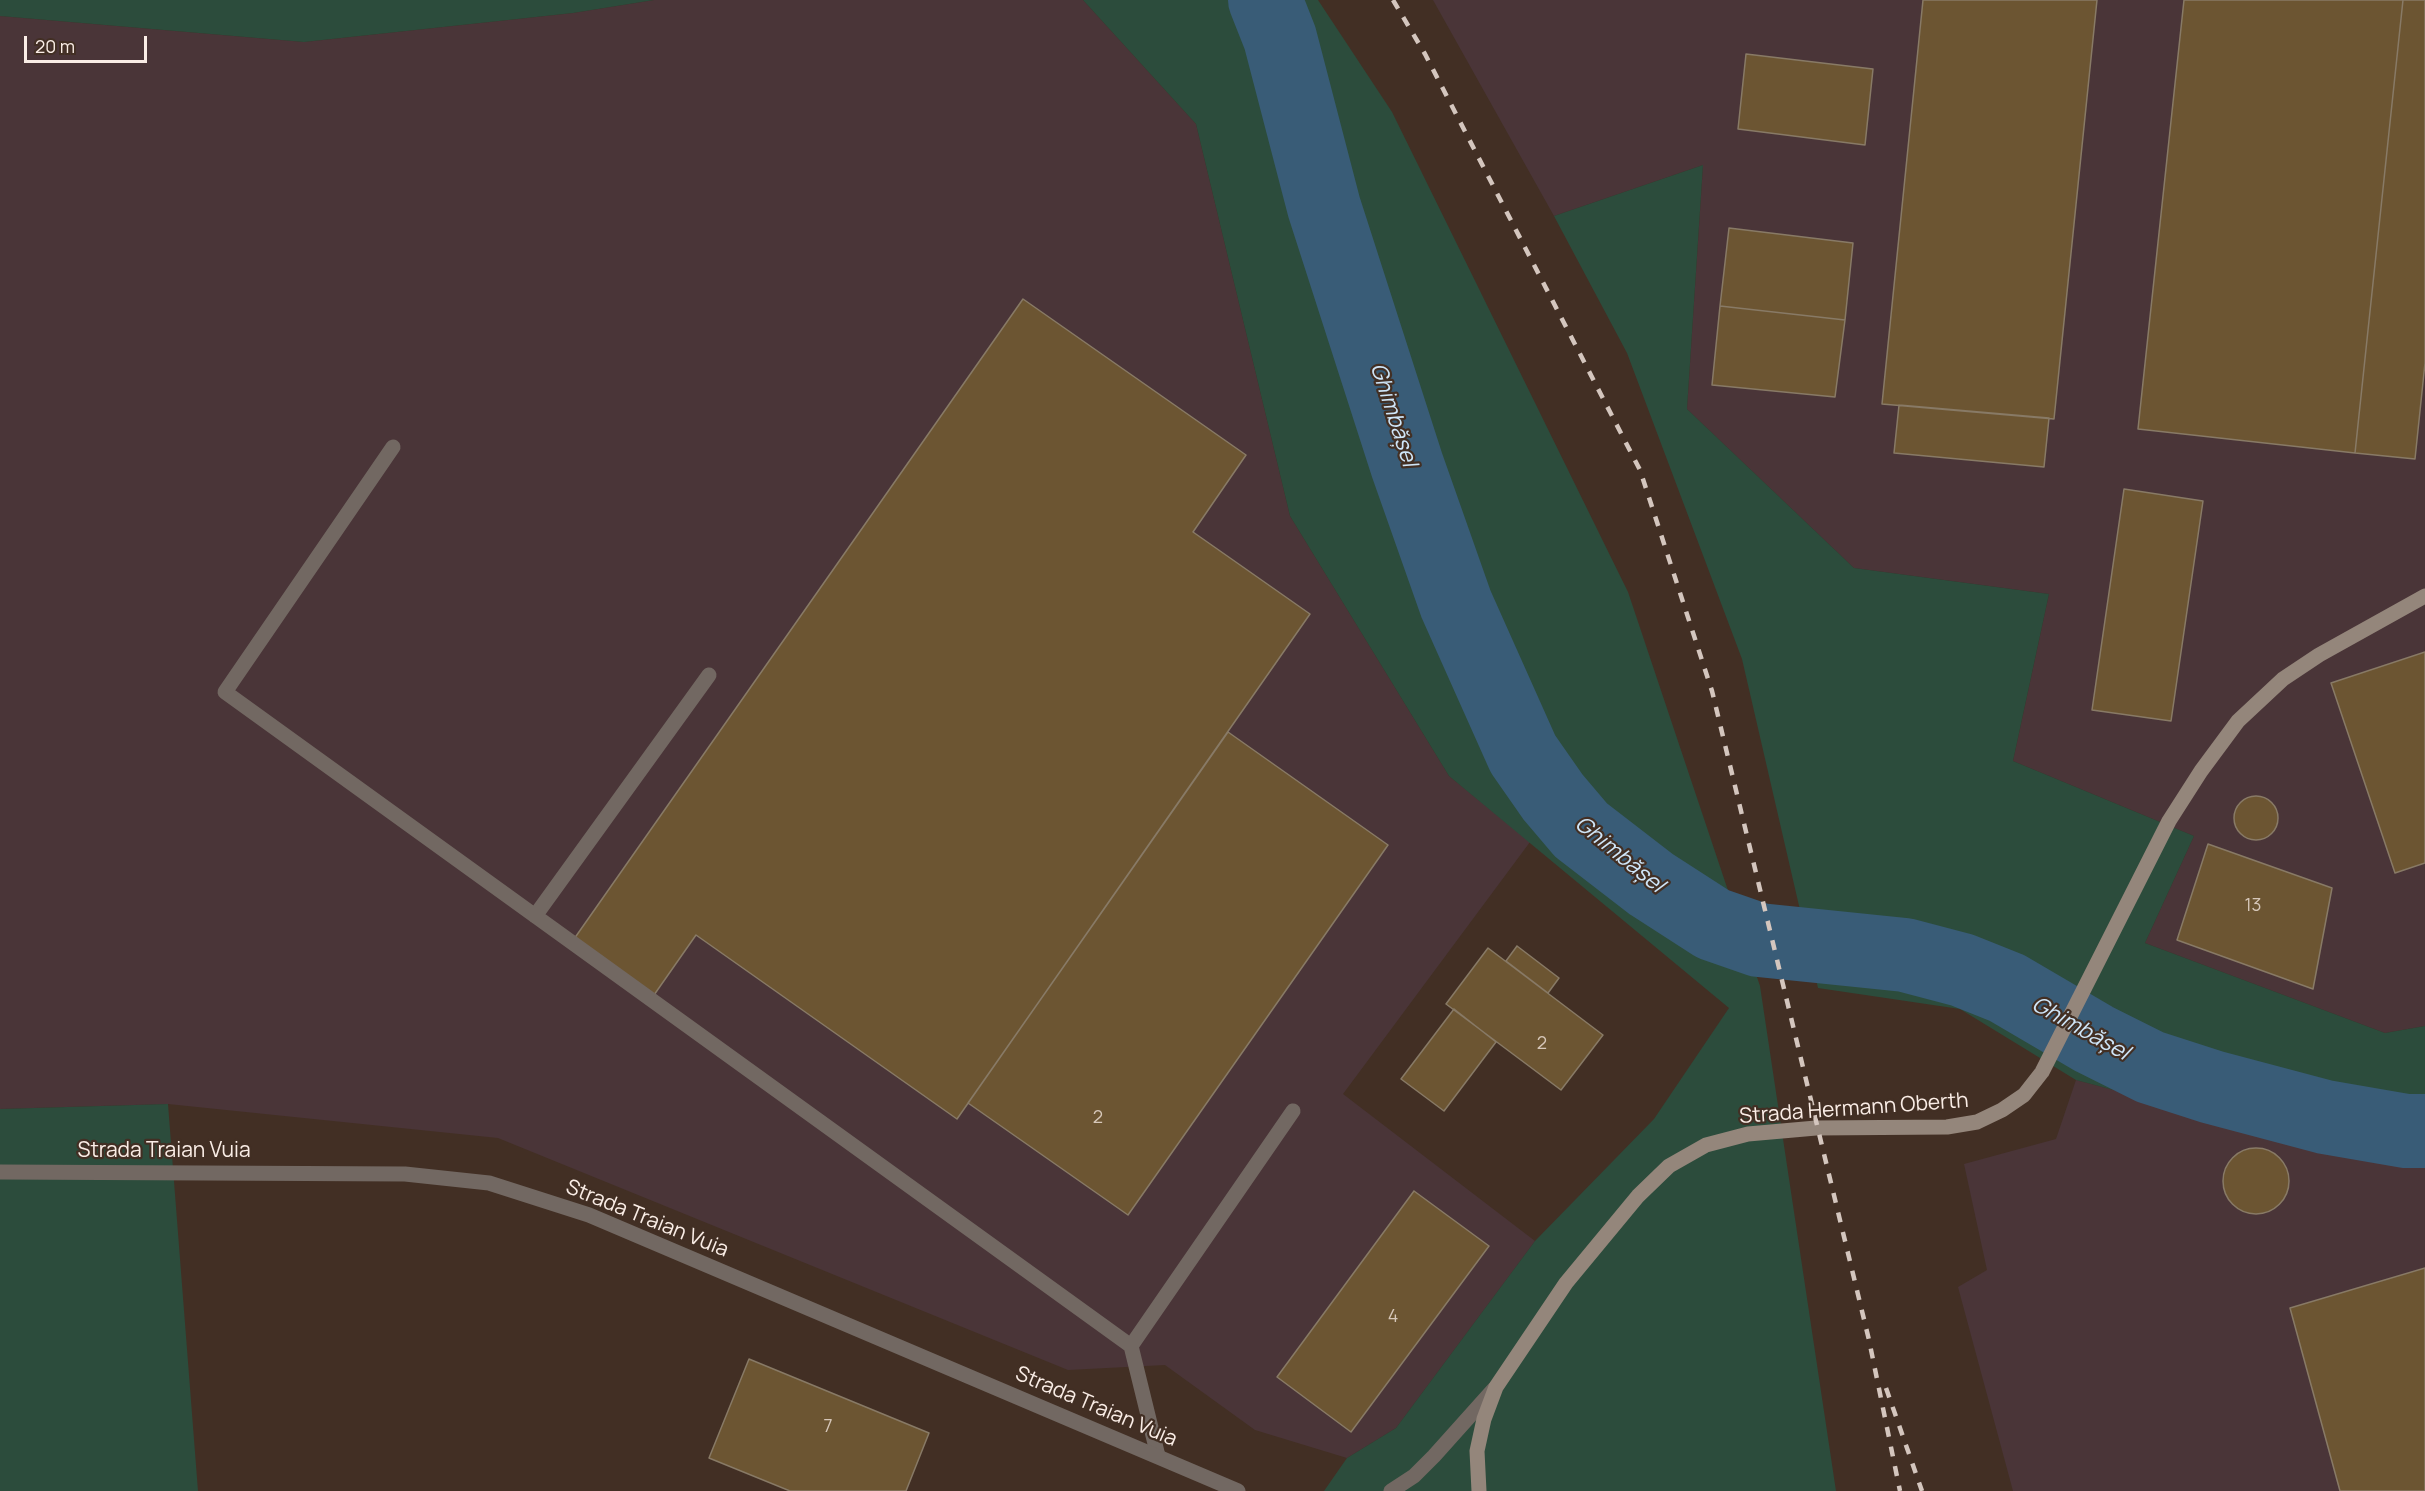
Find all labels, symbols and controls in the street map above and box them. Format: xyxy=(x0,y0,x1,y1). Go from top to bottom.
scale bar xyxy=(27,24,150,62)
text: 20 m xyxy=(35,34,75,58)
water label: Ghimbășel xyxy=(1364,360,1422,470)
water label: Ghimbășel xyxy=(1569,811,1669,899)
house number: 13 xyxy=(2245,895,2261,917)
water label: Ghimbășel xyxy=(2027,991,2133,1067)
house number: 2 xyxy=(1537,1033,1547,1055)
street label: Strada Hermann Oberth xyxy=(1739,1088,1969,1130)
house number: 2 xyxy=(1093,1107,1103,1129)
street label: Strada Traian Vuia xyxy=(77,1138,251,1164)
street label: Strada Traian Vuia xyxy=(562,1175,732,1263)
house number: 4 xyxy=(1388,1306,1398,1328)
street label: Strada Traian Vuia xyxy=(1011,1362,1181,1452)
house number: 7 xyxy=(823,1416,833,1438)

